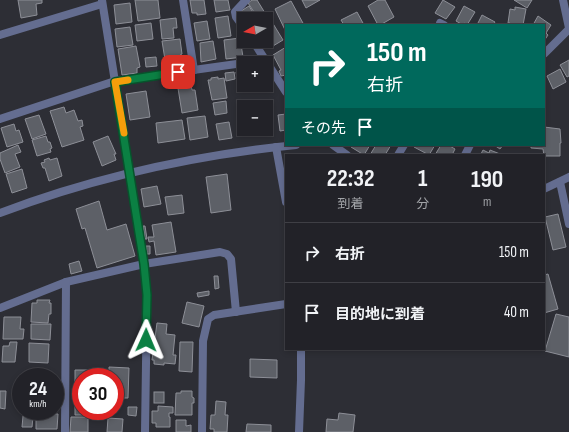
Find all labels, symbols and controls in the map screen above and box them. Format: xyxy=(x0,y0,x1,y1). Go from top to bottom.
north arrow xyxy=(237,12,273,48)
map controls xyxy=(237,12,273,136)
text: 150 m xyxy=(367,36,427,69)
icon: right xyxy=(301,40,353,92)
pin xyxy=(161,55,195,89)
button: + xyxy=(237,56,273,92)
icon: arrive xyxy=(167,61,189,83)
text: 右折 xyxy=(367,75,403,96)
button: − xyxy=(237,100,273,136)
icon: arrive xyxy=(354,116,376,138)
text: その先 xyxy=(301,119,346,138)
text: 22:32 xyxy=(327,164,374,193)
text: 1 xyxy=(418,164,427,193)
text: 190 xyxy=(471,165,503,194)
text: m xyxy=(483,194,491,210)
text: 到着 xyxy=(338,196,364,212)
text: 分 xyxy=(416,196,429,212)
icon: right xyxy=(301,242,323,264)
text: 150 m xyxy=(499,243,529,262)
text: 右折 xyxy=(335,245,365,264)
icon: arrive xyxy=(301,302,323,324)
text: 40 m xyxy=(504,303,529,322)
text: 目的地に到着 xyxy=(335,305,425,324)
position arrow xyxy=(125,319,167,361)
speed limit sign: 30 xyxy=(72,368,124,420)
text: 24 xyxy=(29,377,47,401)
text: km/h xyxy=(29,398,47,410)

